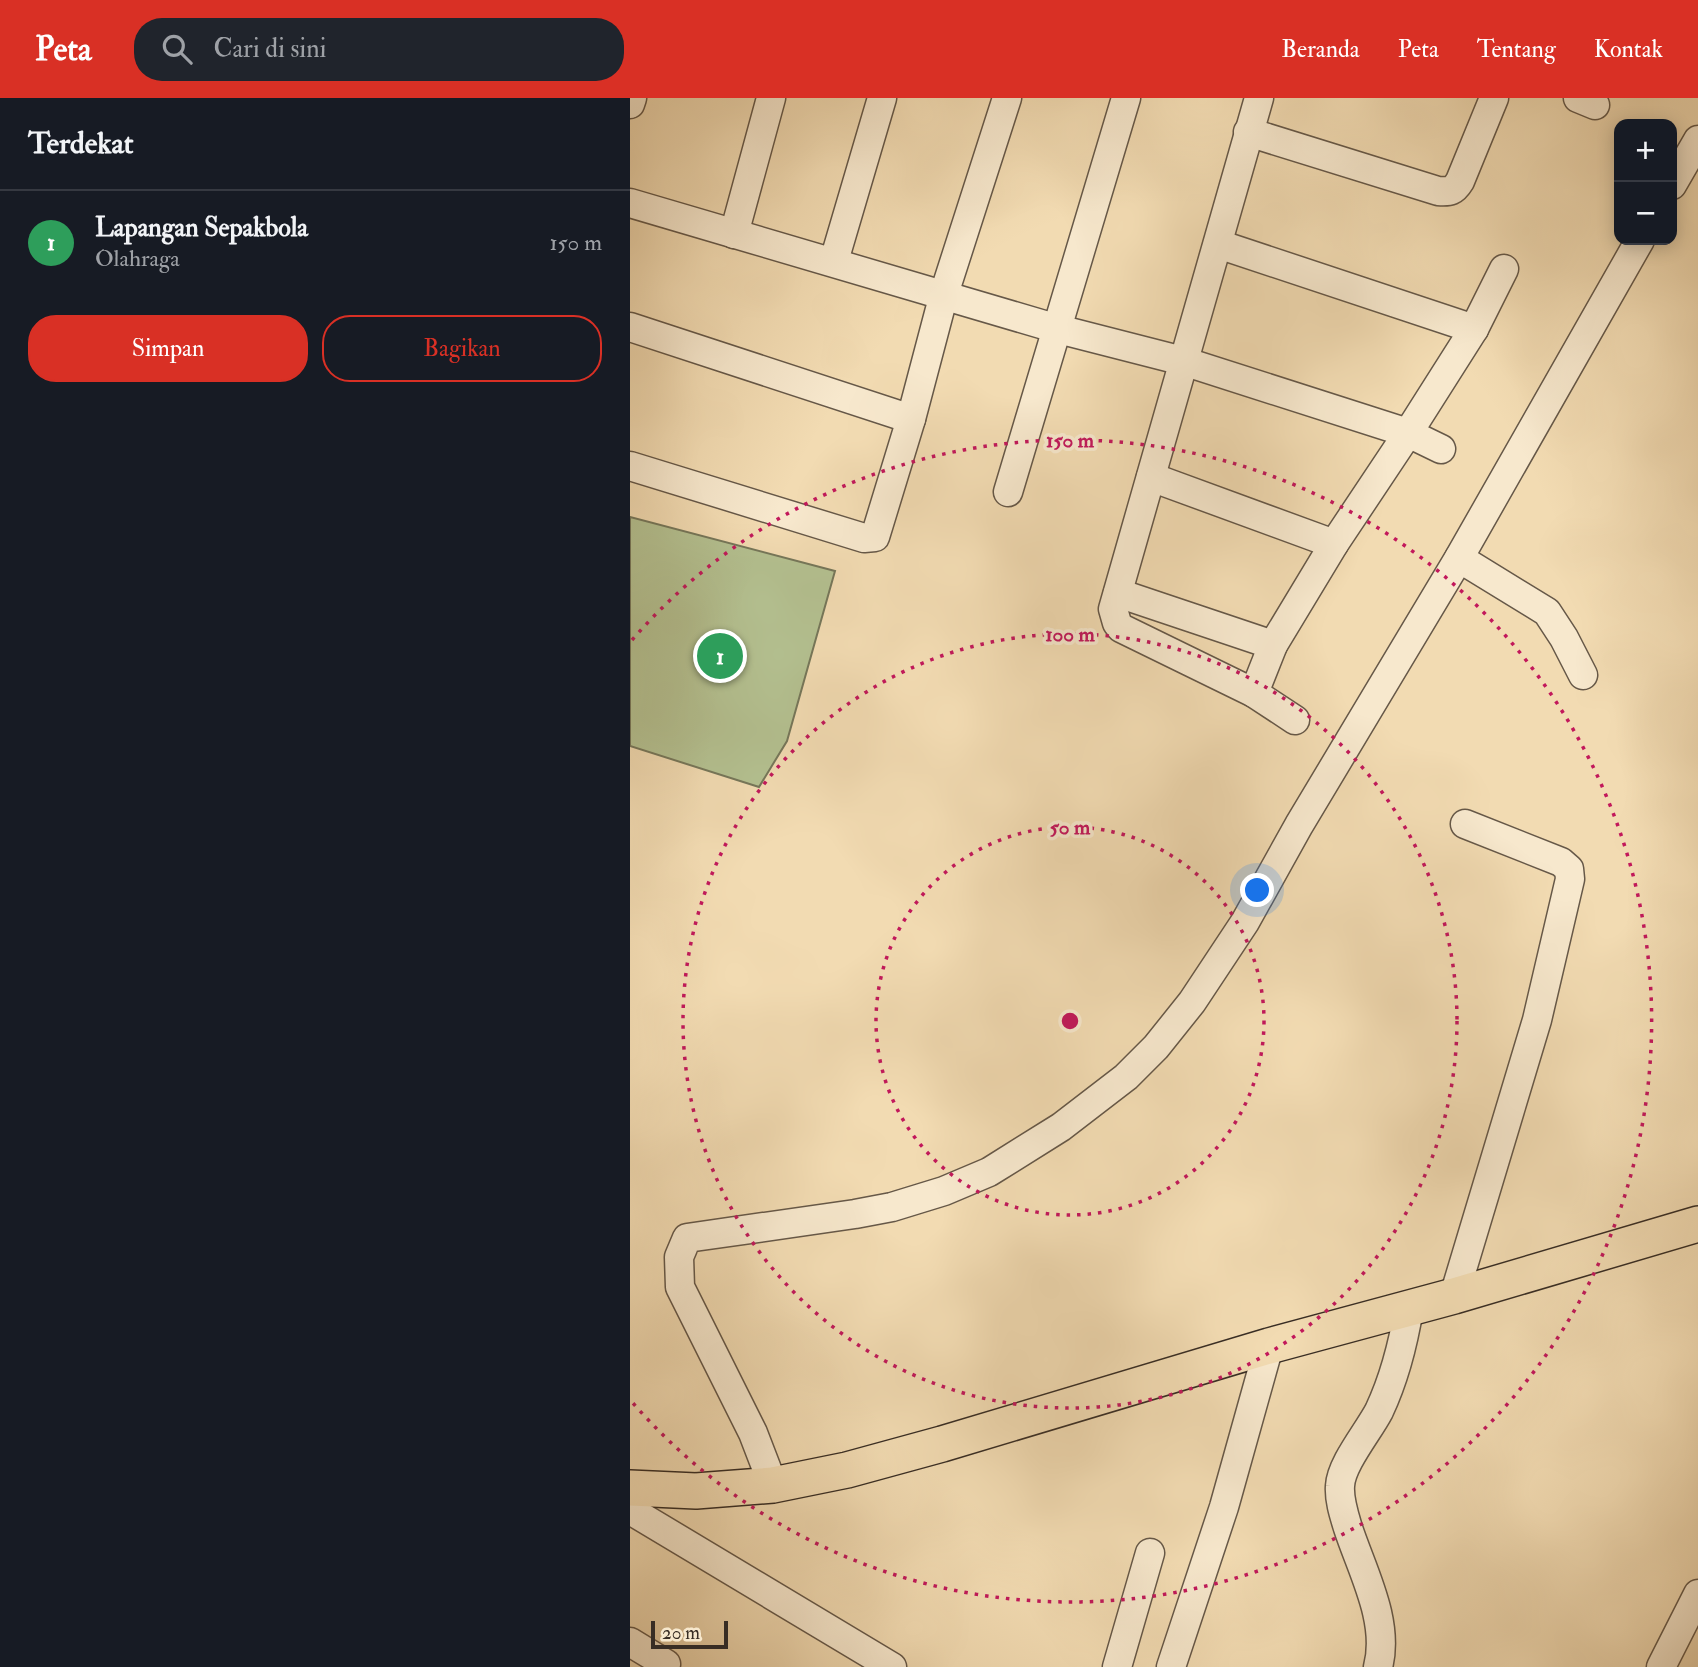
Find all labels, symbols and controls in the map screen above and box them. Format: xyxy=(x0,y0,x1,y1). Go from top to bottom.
search box xyxy=(134,18,624,81)
text: Peta xyxy=(35,29,92,70)
icon: search xyxy=(158,30,196,68)
text: Cari di sini xyxy=(214,33,327,65)
text: Beranda xyxy=(1281,34,1360,65)
text: Peta xyxy=(1398,34,1439,65)
text: Tentang xyxy=(1477,34,1556,65)
text: Kontak xyxy=(1594,34,1663,65)
map controls xyxy=(1614,119,1677,245)
button: + xyxy=(1614,119,1677,182)
text: Terdekat xyxy=(28,125,133,162)
button: − xyxy=(1614,182,1677,245)
text: Lapangan Sepakbola xyxy=(95,212,308,244)
text: 1 xyxy=(47,228,55,257)
text: 150 m xyxy=(549,228,602,257)
text: Olahraga xyxy=(95,244,180,273)
button: Simpan xyxy=(28,315,308,382)
button: Bagikan xyxy=(322,315,602,382)
text: 150 m xyxy=(1046,427,1095,454)
text: 100 m xyxy=(1045,621,1096,648)
pin: 1 xyxy=(697,630,743,682)
text: 50 m xyxy=(1050,814,1091,841)
your location xyxy=(1240,873,1274,907)
centre of rings xyxy=(1058,1009,1082,1033)
scale bar xyxy=(651,1618,728,1650)
text: 20 m xyxy=(662,1621,700,1645)

